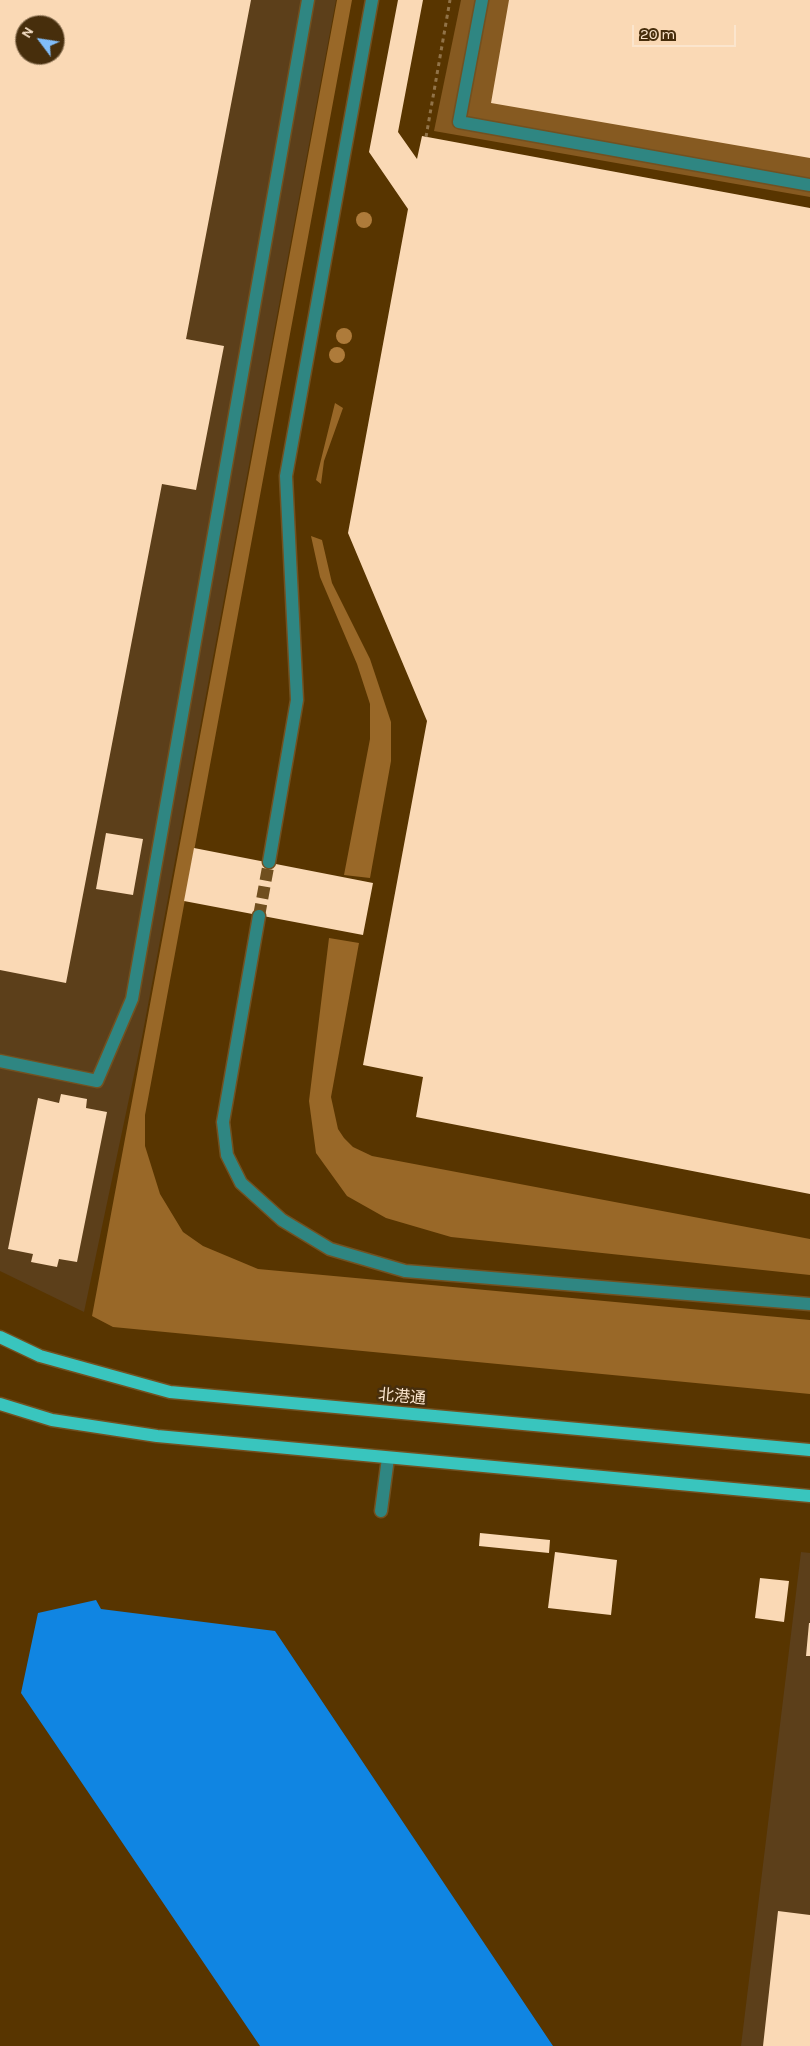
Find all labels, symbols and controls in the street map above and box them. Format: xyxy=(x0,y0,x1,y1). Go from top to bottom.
north arrow xyxy=(15,15,65,65)
scale bar xyxy=(635,15,739,47)
text: N xyxy=(18,24,37,41)
text: 20 m xyxy=(640,25,675,43)
street label: 北港通 xyxy=(377,1385,427,1409)

